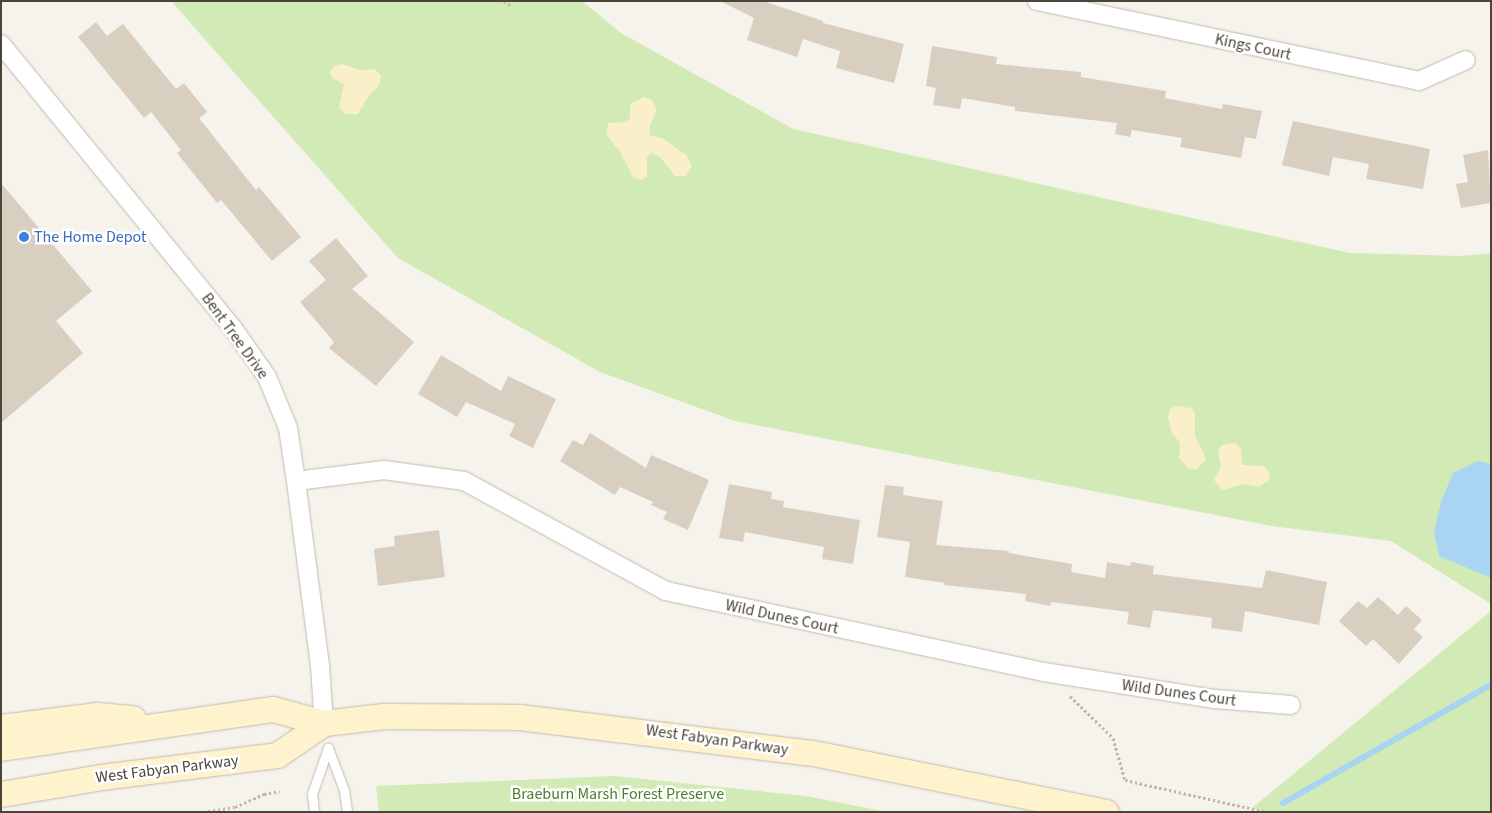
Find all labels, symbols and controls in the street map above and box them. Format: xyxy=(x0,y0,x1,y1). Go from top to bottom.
street label: Kings Court xyxy=(1213,30,1293,64)
place label: The Home Depot xyxy=(34,227,146,247)
marker: The Home Depot xyxy=(18,231,30,243)
street label: Bent Tree Drive xyxy=(197,289,273,383)
street label: Wild Dunes Court xyxy=(724,596,840,638)
street label: Wild Dunes Court xyxy=(1121,675,1237,711)
street label: West Fabyan Parkway xyxy=(645,720,789,760)
street label: West Fabyan Parkway xyxy=(95,751,239,787)
park label: Braeburn Marsh Forest Preserve xyxy=(512,784,724,804)

